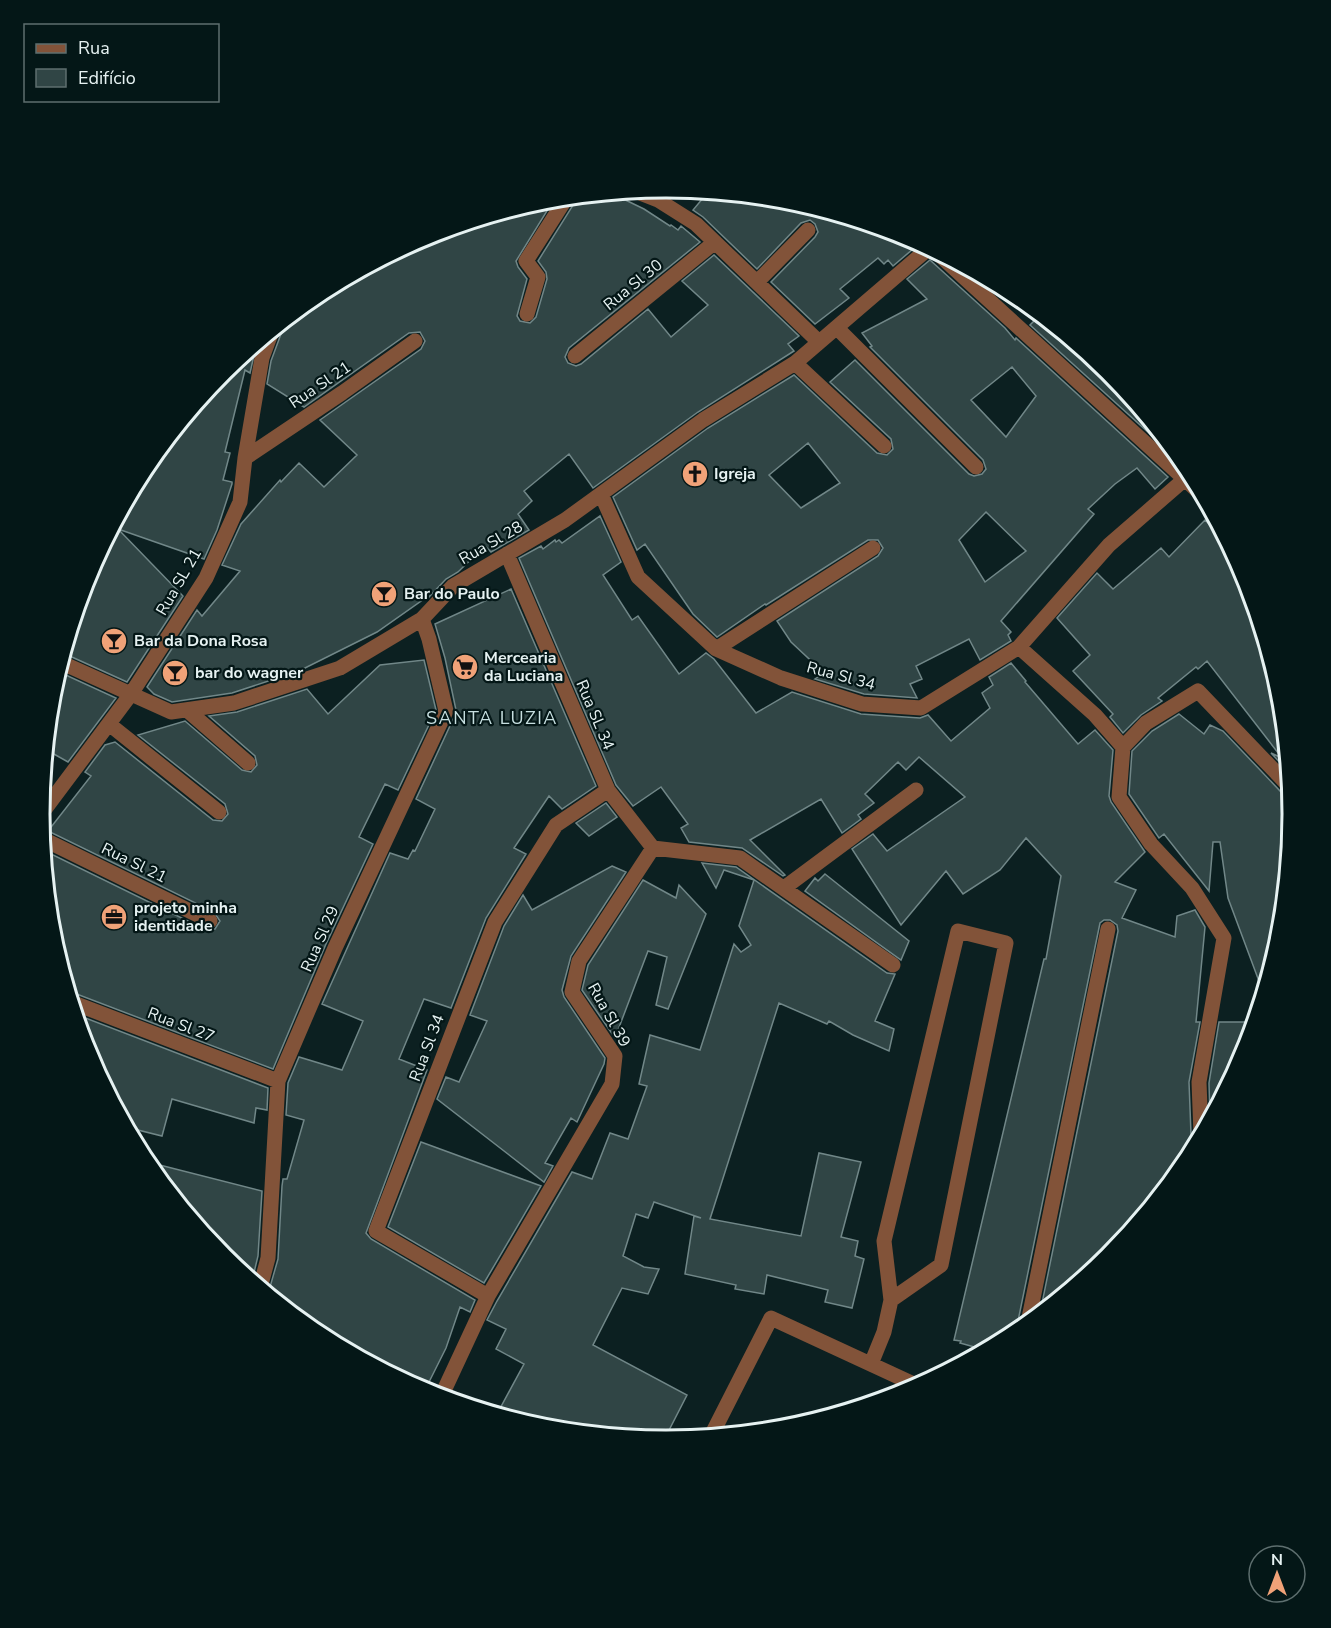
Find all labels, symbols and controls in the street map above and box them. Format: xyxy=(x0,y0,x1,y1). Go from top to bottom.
legend xyxy=(24,24,219,102)
text: Rua xyxy=(78,36,110,60)
text: Edifício xyxy=(78,66,136,90)
street label: Rua Sl 30 xyxy=(599,254,667,316)
street label: Rua Sl 21 xyxy=(285,356,355,414)
church icon: Igreja xyxy=(680,459,710,489)
place label: Igreja xyxy=(714,463,756,485)
street label: Rua Sl 28 xyxy=(455,516,527,570)
street label: Rua SL 21 xyxy=(151,544,207,620)
bar icon: Bar do Paulo xyxy=(369,579,399,609)
place label: Bar do Paulo xyxy=(404,583,500,605)
bar icon: Bar da Dona Rosa xyxy=(99,626,129,656)
place label: Bar da Dona Rosa xyxy=(134,630,267,652)
place label: Mercearia da Luciana xyxy=(484,647,563,687)
supermarket icon: Mercearia da Luciana xyxy=(450,652,480,682)
street label: Rua Sl 34 xyxy=(804,656,878,696)
bar icon: bar do wagner xyxy=(160,658,190,688)
place label: bar do wagner xyxy=(195,662,304,684)
street label: Rua SL 34 xyxy=(570,677,620,754)
district label: SANTA LUZIA xyxy=(426,706,558,730)
street label: Rua Sl 21 xyxy=(98,838,170,888)
place label: projeto minha identidade xyxy=(134,897,237,937)
office icon: projeto minha identidade xyxy=(99,902,129,932)
street label: Rua Sl 29 xyxy=(296,902,344,976)
street label: Rua Sl 39 xyxy=(582,979,636,1051)
street label: Rua Sl 27 xyxy=(144,1002,218,1048)
street label: Rua Sl 34 xyxy=(404,1011,450,1085)
north arrow xyxy=(1247,1544,1307,1604)
text: N xyxy=(1271,1549,1283,1571)

